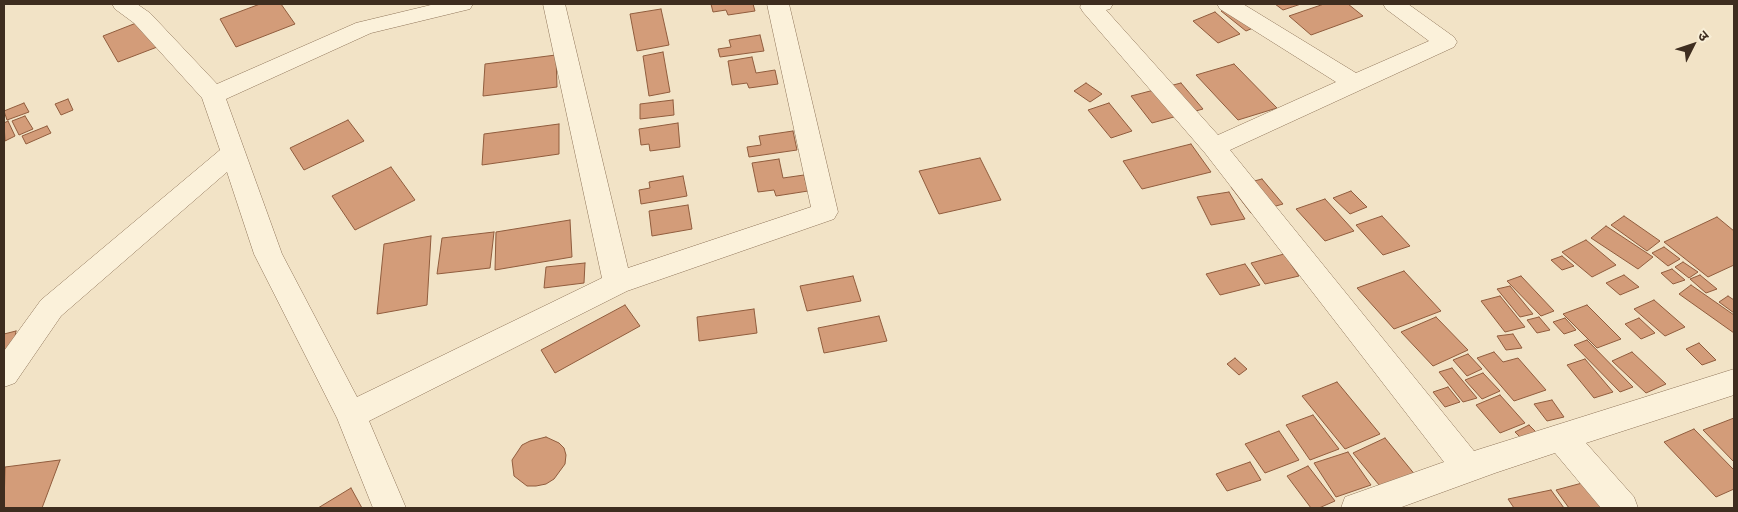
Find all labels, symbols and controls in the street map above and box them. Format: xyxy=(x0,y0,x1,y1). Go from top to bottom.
north arrow xyxy=(1668,20,1718,70)
text: उ xyxy=(1694,25,1715,45)

